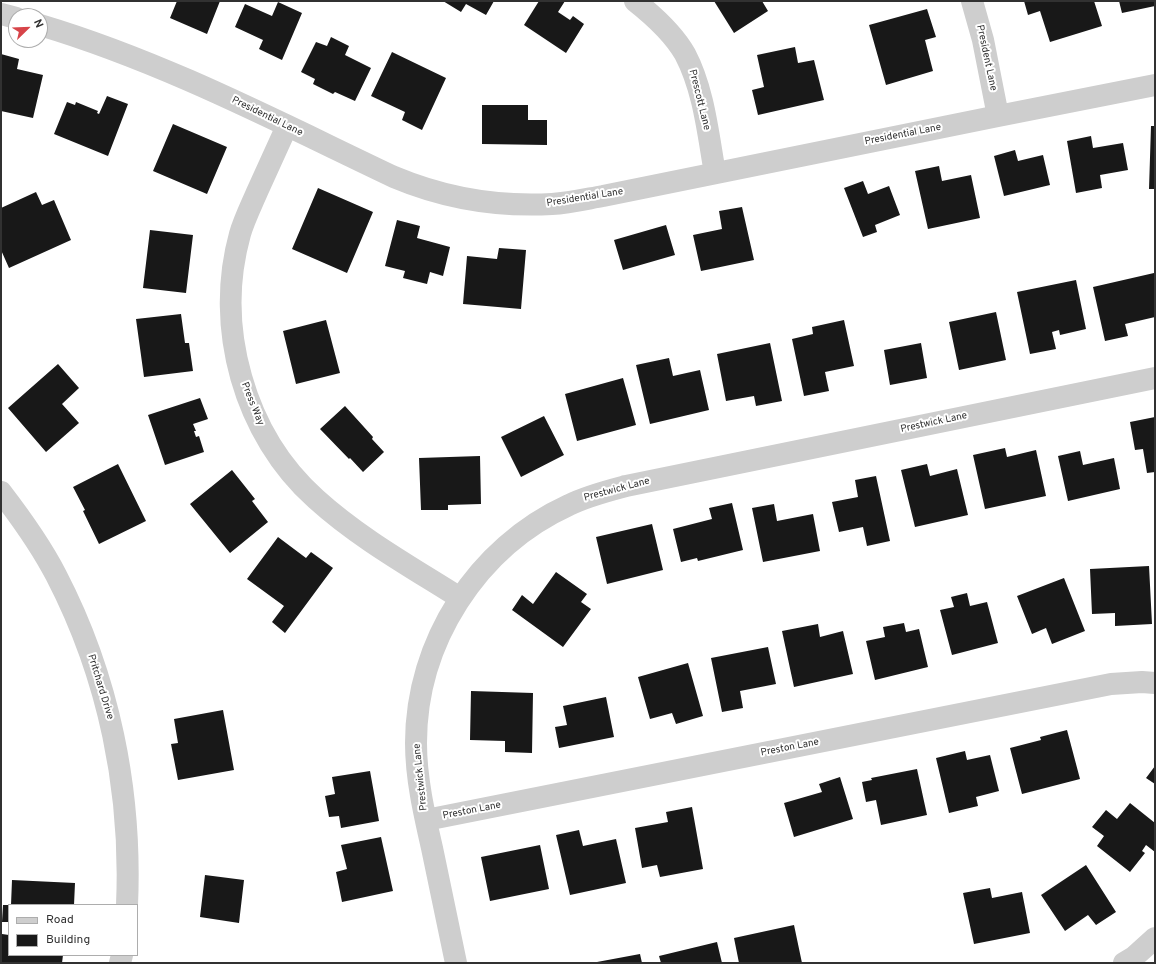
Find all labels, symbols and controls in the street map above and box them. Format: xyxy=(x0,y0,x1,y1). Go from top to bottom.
north arrow xyxy=(8,8,48,48)
text: N xyxy=(30,17,46,30)
street label: President Lane xyxy=(973,24,999,92)
street label: Prescott Lane xyxy=(686,68,712,132)
street label: Presidential Lane xyxy=(230,95,304,139)
street label: Presidential Lane xyxy=(864,122,942,148)
street label: Presidential Lane xyxy=(546,186,624,210)
street label: Press Way xyxy=(238,381,266,427)
street label: Prestwick Lane xyxy=(900,410,968,436)
street label: Prestwick Lane xyxy=(583,475,651,505)
street label: Pritchard Drive xyxy=(84,653,116,721)
street label: Preston Lane xyxy=(760,736,820,760)
street label: Prestwick Lane xyxy=(411,743,431,811)
street label: Preston Lane xyxy=(442,799,502,823)
legend xyxy=(8,904,138,956)
text: Road xyxy=(46,912,74,928)
text: Building xyxy=(46,932,90,948)

